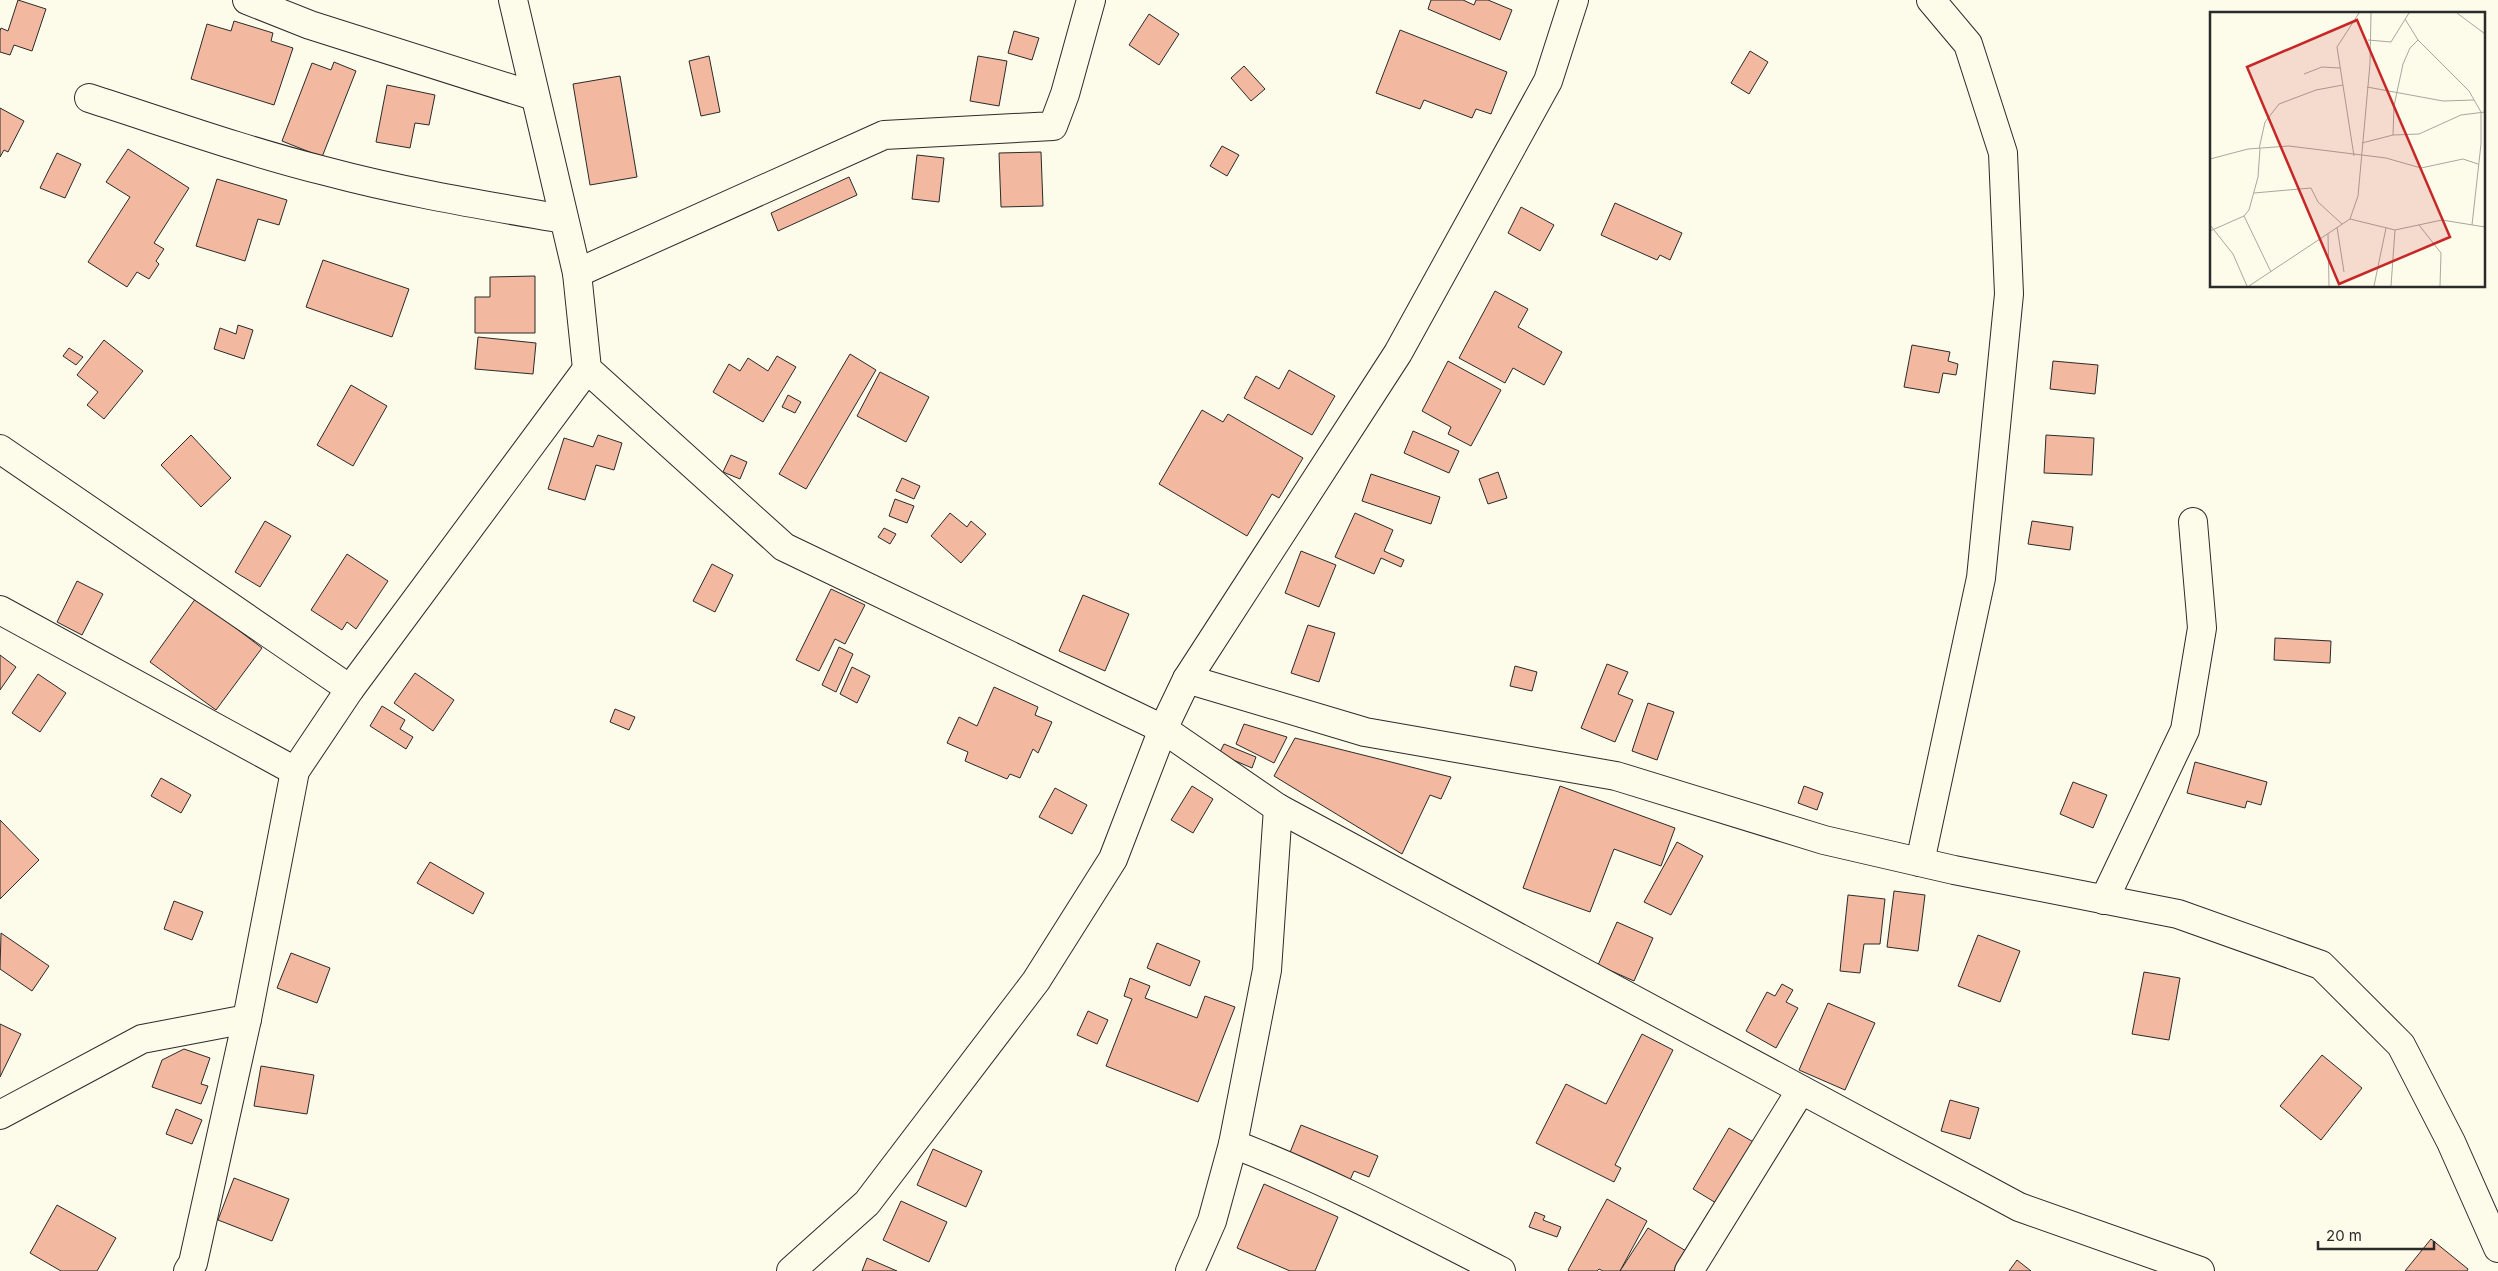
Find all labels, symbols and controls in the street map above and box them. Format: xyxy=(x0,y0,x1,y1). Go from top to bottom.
inset map xyxy=(2210,12,2486,288)
scale bar xyxy=(2318,1218,2434,1250)
text: 20 m xyxy=(2326,1226,2362,1245)

